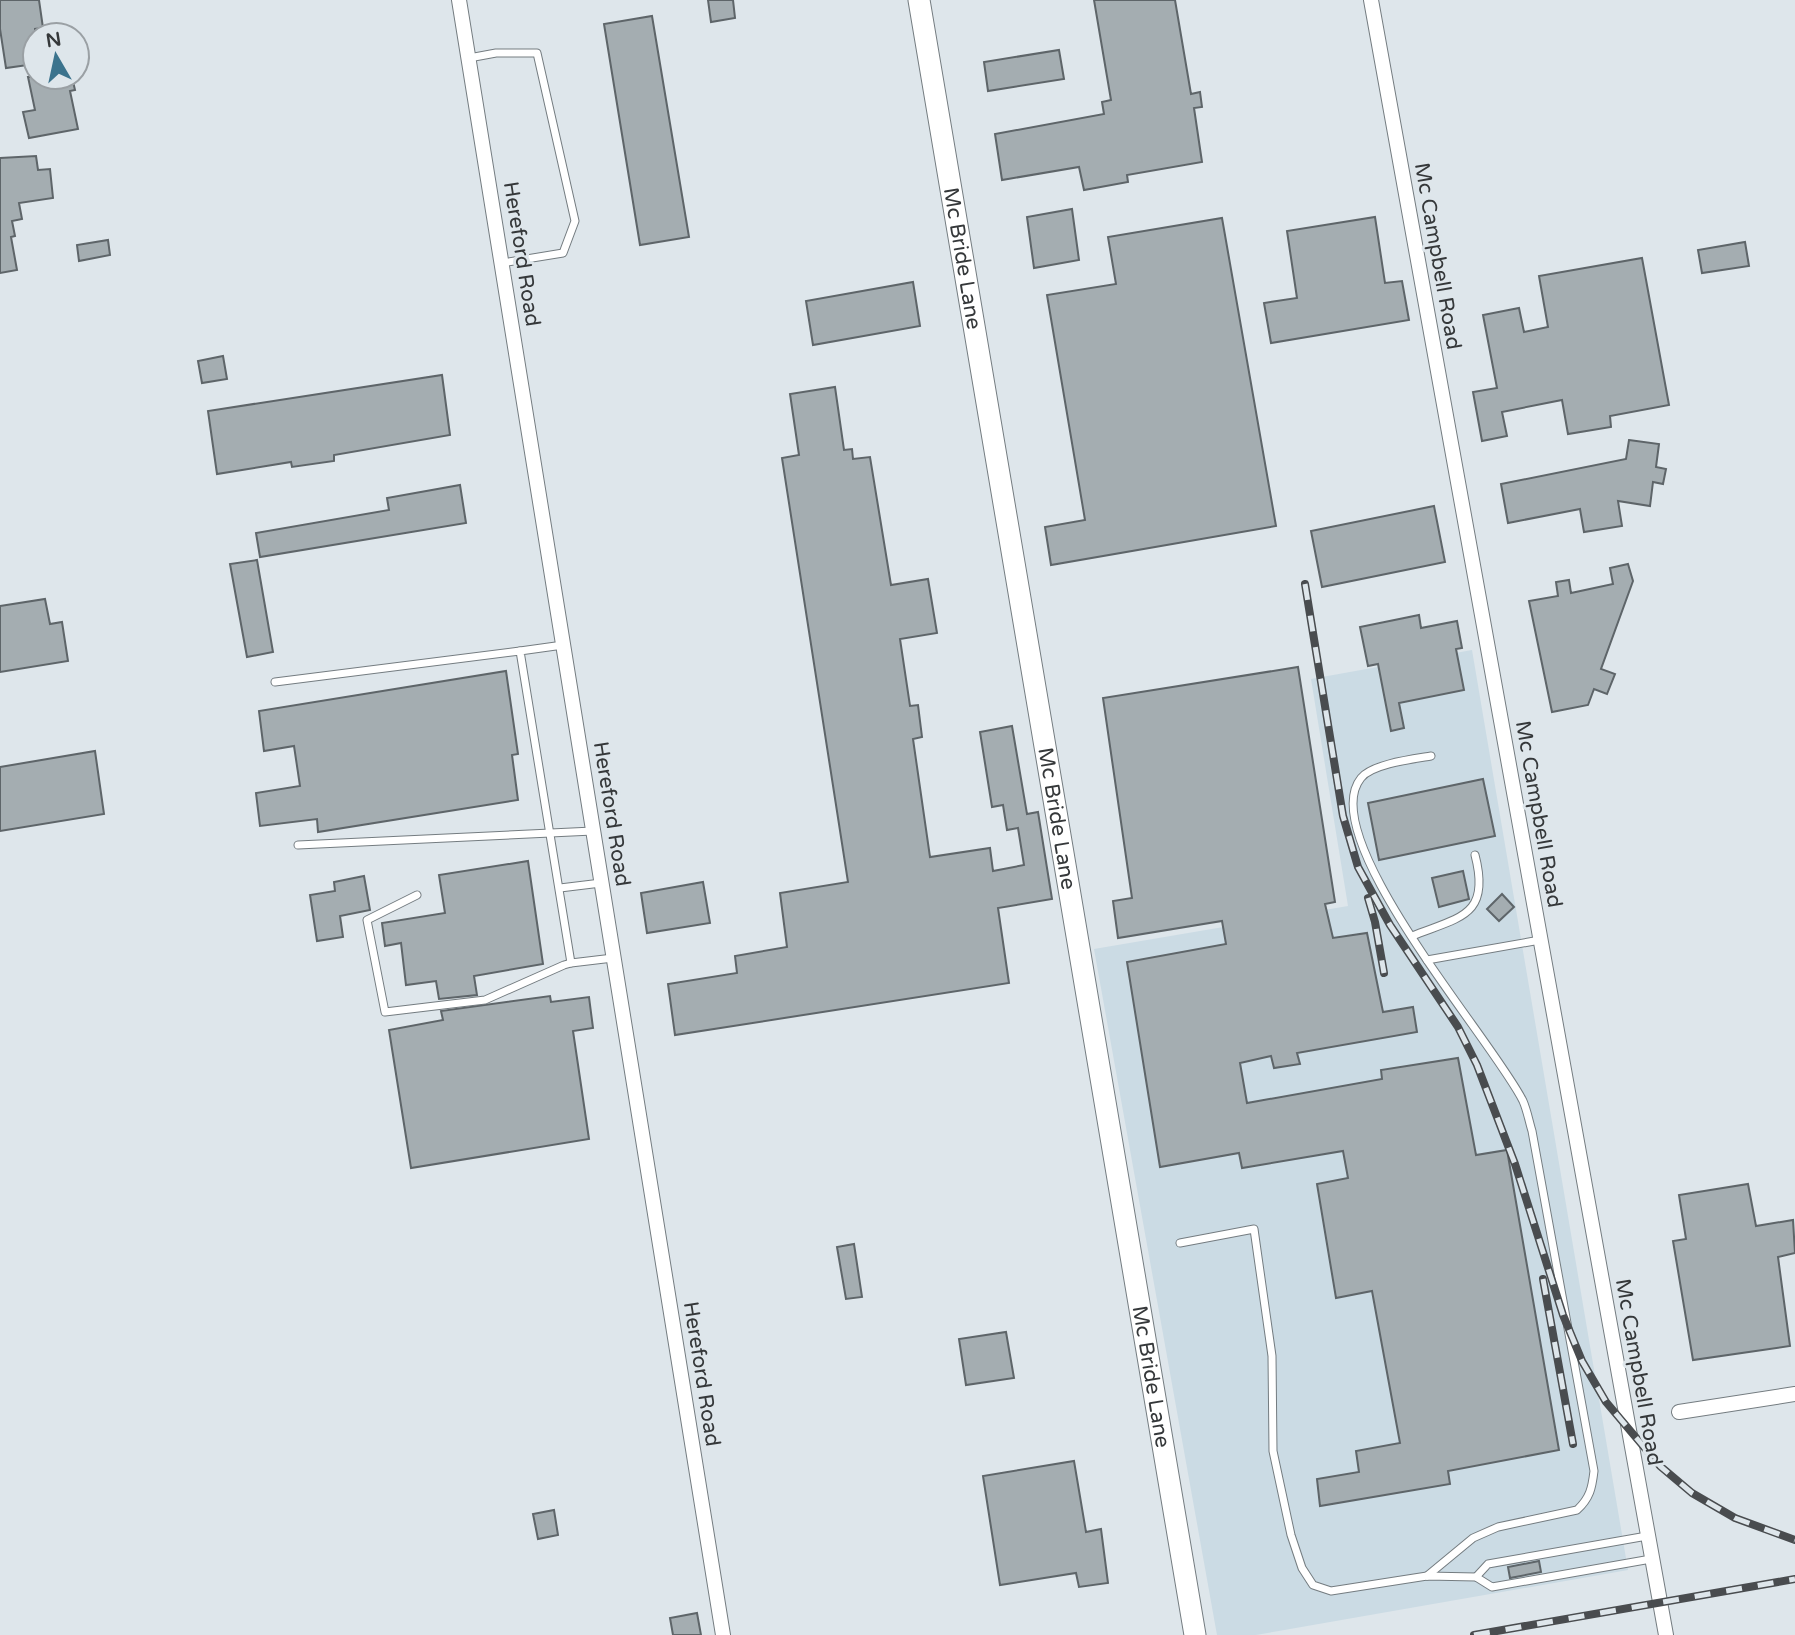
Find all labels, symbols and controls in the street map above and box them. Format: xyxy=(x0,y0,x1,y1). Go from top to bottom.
north arrow xyxy=(21,21,91,91)
text: N xyxy=(44,28,63,52)
street label: Mc Campbell Road xyxy=(1409,161,1466,352)
street label: Hereford Road xyxy=(498,180,545,328)
street label: Mc Bride Lane xyxy=(938,186,986,331)
street label: Mc Campbell Road xyxy=(1510,719,1567,910)
street label: Hereford Road xyxy=(588,740,635,888)
street label: Mc Bride Lane xyxy=(1032,746,1081,891)
street label: Mc Campbell Road xyxy=(1610,1277,1667,1468)
street label: Hereford Road xyxy=(678,1300,725,1448)
street label: Mc Bride Lane xyxy=(1127,1304,1175,1450)

